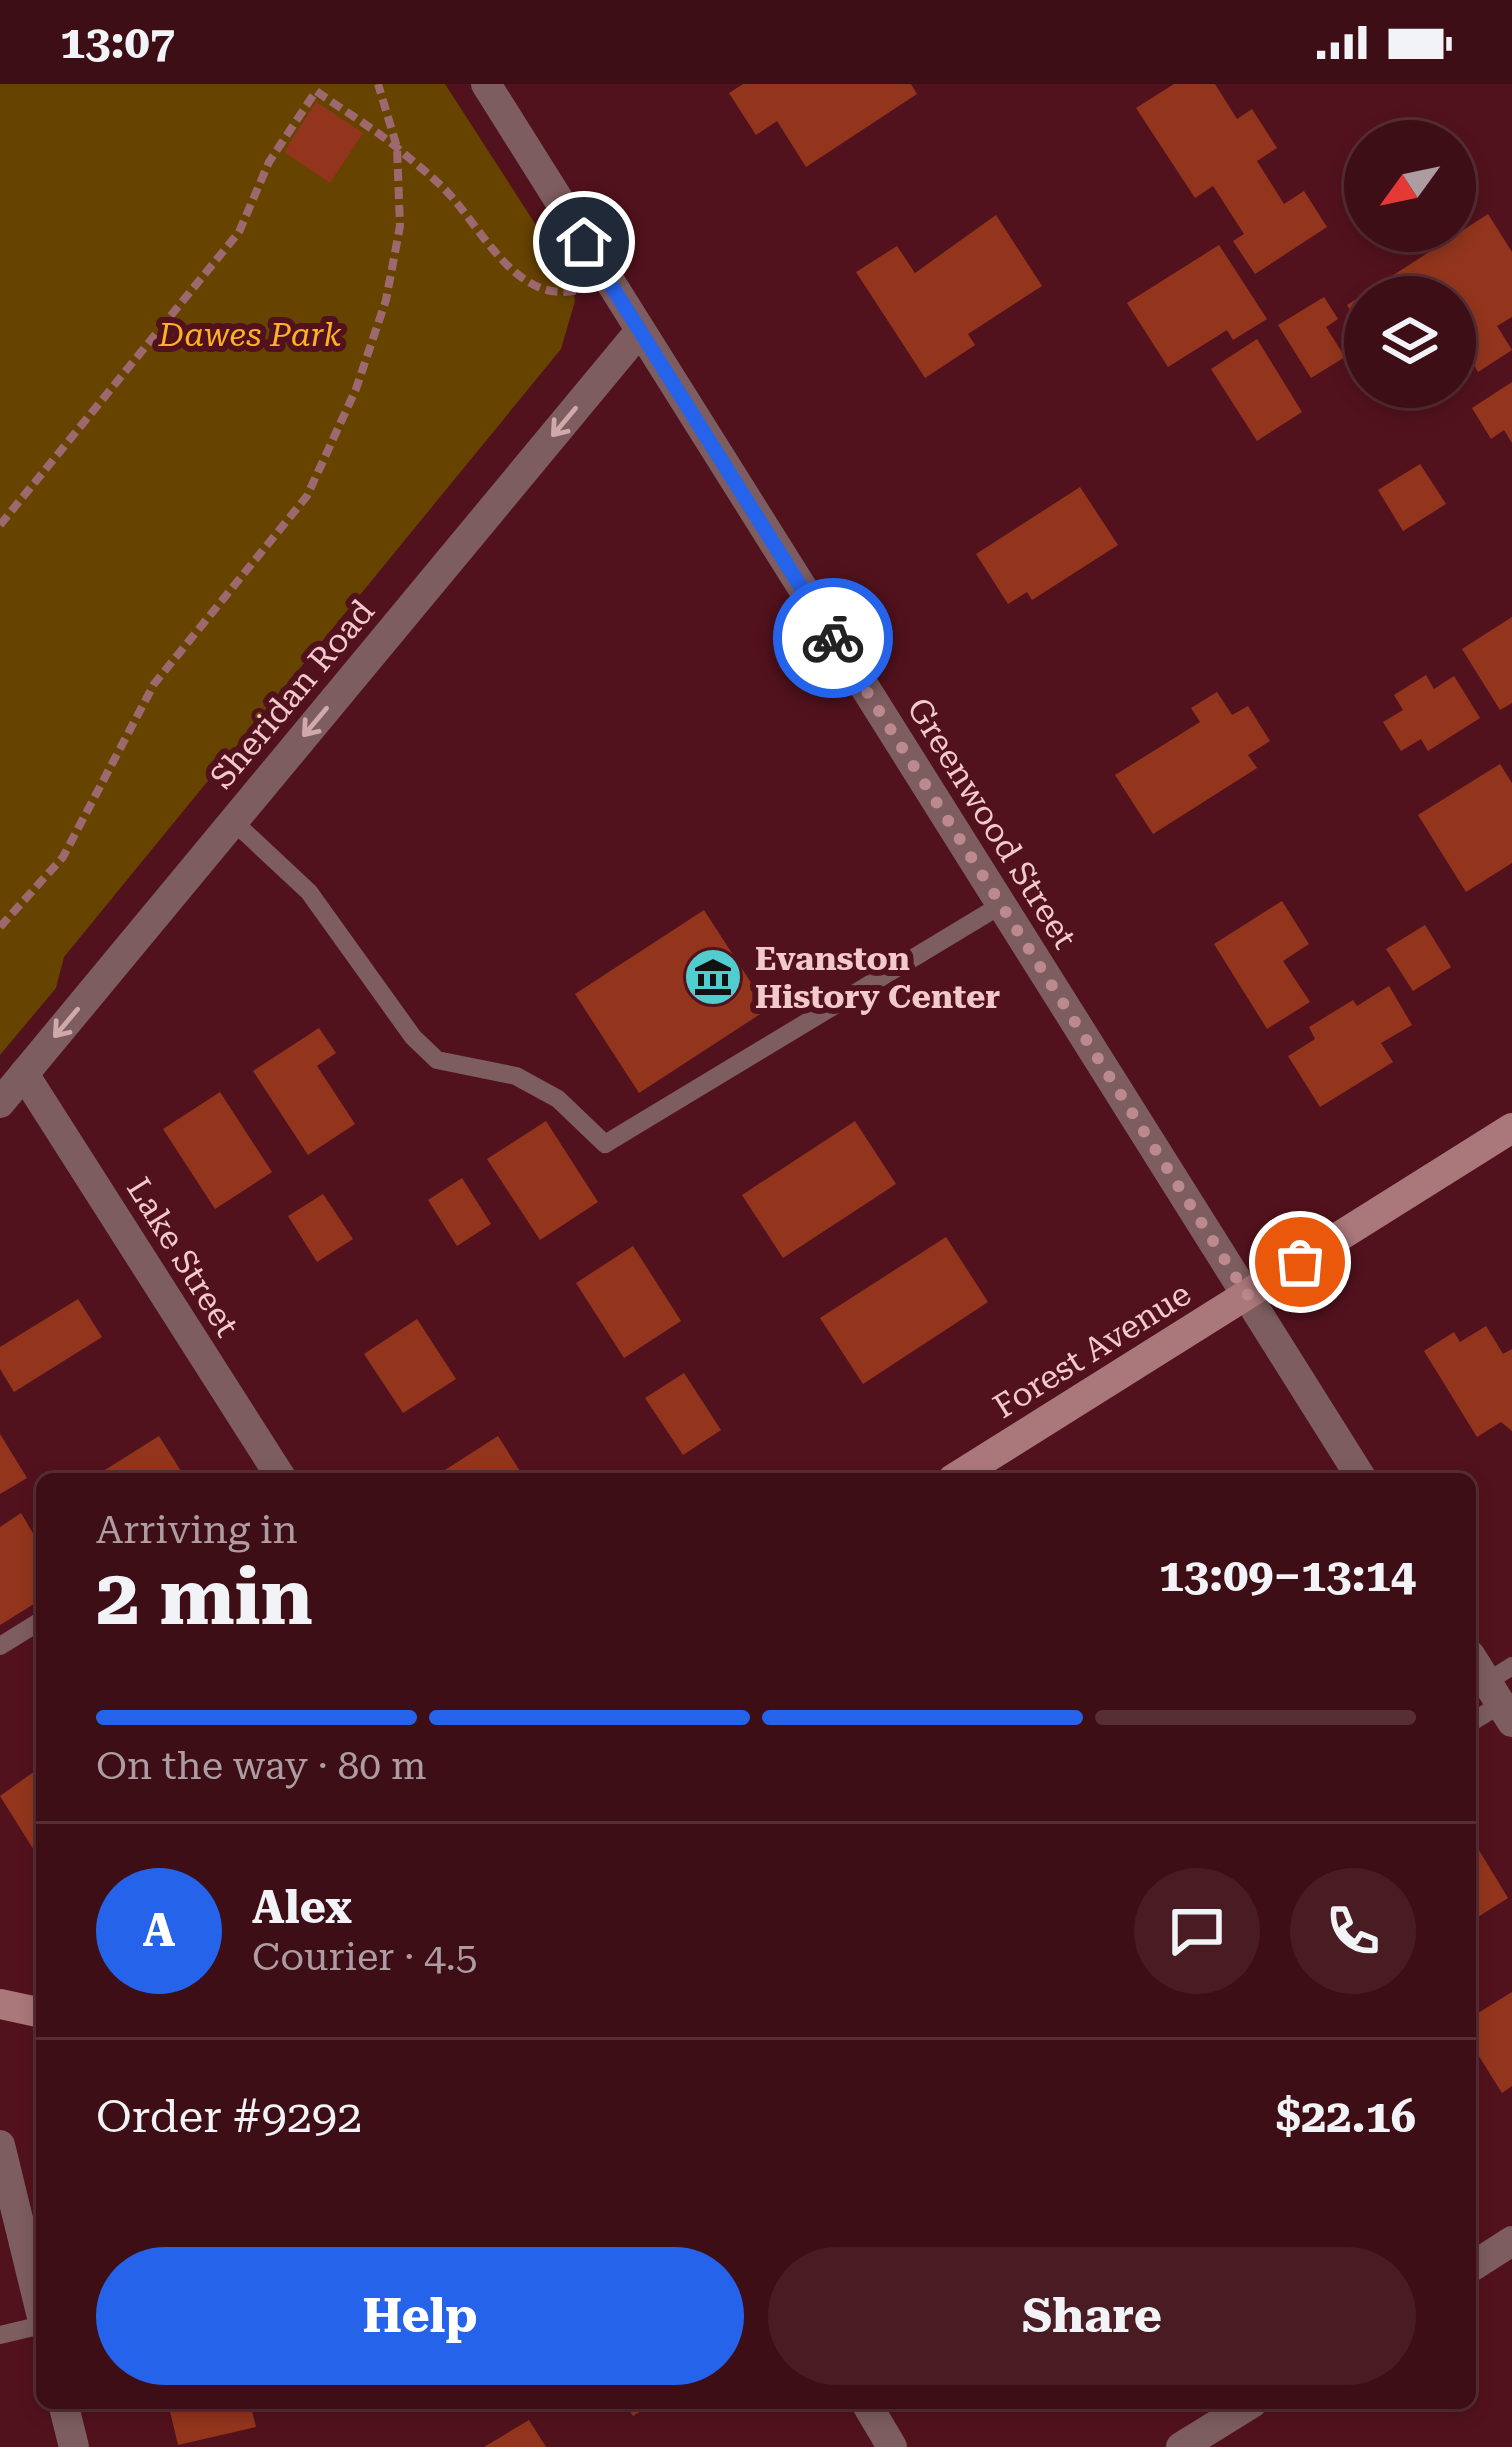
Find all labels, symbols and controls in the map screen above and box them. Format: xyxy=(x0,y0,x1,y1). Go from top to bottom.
text: 13:07 xyxy=(60,16,175,69)
north arrow xyxy=(1344,120,1476,252)
map controls xyxy=(1344,120,1476,408)
pin xyxy=(533,191,635,293)
icon: home xyxy=(551,209,617,275)
button: layers xyxy=(1344,276,1476,408)
park label: Dawes Park xyxy=(157,315,342,354)
one-way arrow xyxy=(550,406,578,437)
courier xyxy=(773,578,893,698)
street label: Sheridan Road xyxy=(202,592,382,796)
icon: bike xyxy=(800,605,866,671)
street label: Greenwood Street xyxy=(899,691,1085,955)
one-way arrow xyxy=(303,706,329,738)
place label: Evanston History Center xyxy=(755,939,1000,1016)
museum icon: Evanston History Center xyxy=(682,946,744,1008)
one-way arrow xyxy=(53,1007,81,1038)
street label: Lake Street xyxy=(119,1170,247,1344)
pin xyxy=(1249,1211,1351,1313)
icon: bag xyxy=(1267,1229,1333,1295)
street label: Forest Avenue xyxy=(986,1274,1198,1426)
text: Arriving in xyxy=(96,1507,298,1553)
text: 13:09–13:14 xyxy=(1159,1549,1416,1602)
text: 2 min xyxy=(96,1552,313,1643)
text: On the way · 80 m xyxy=(96,1743,427,1789)
button: chat xyxy=(1134,1868,1260,1994)
button: phone xyxy=(1290,1868,1416,1994)
text: Alex xyxy=(252,1881,352,1934)
text: A xyxy=(143,1904,175,1957)
text: Courier · 4.5 xyxy=(252,1934,478,1980)
text: Order #9292 xyxy=(96,2090,362,2143)
text: $22.16 xyxy=(1276,2090,1416,2143)
button: Help xyxy=(96,2247,744,2385)
button: Share xyxy=(768,2247,1416,2385)

